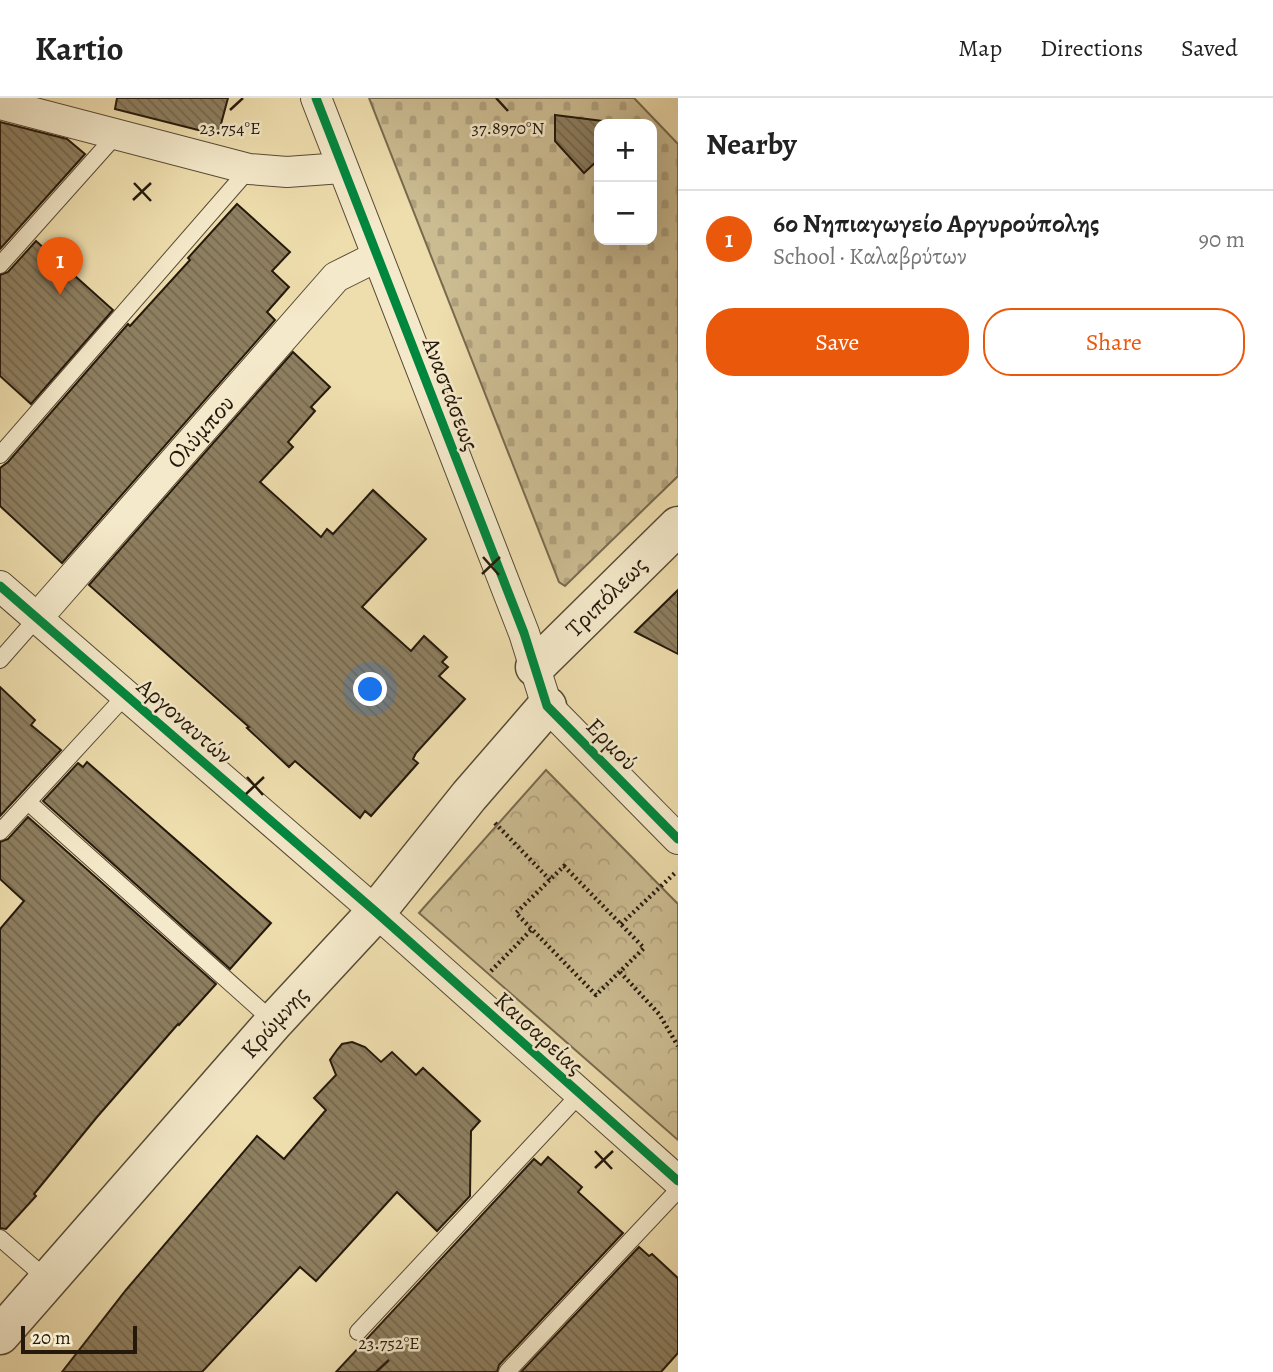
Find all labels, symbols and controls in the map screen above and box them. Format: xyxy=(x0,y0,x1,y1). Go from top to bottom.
text: Kartio xyxy=(35,26,123,71)
text: Map xyxy=(958,32,1002,64)
text: Directions xyxy=(1040,32,1143,64)
text: Saved xyxy=(1181,32,1238,64)
text: 23.754°E xyxy=(199,116,261,140)
text: 37.8970°N xyxy=(472,116,545,140)
map controls xyxy=(594,119,657,245)
button: + xyxy=(594,119,657,182)
text: Nearby xyxy=(706,124,797,164)
button: − xyxy=(594,182,657,245)
text: 6ο Νηπιαγωγείο Αργυρούπολης xyxy=(773,206,1099,241)
text: 1 xyxy=(725,224,733,255)
text: 90 m xyxy=(1199,224,1245,255)
pin: 1 xyxy=(37,237,83,295)
text: School · Καλαβρύτων xyxy=(773,241,967,272)
button: Save xyxy=(706,308,969,376)
button: Share xyxy=(983,308,1245,376)
street label: Αναστάσεως xyxy=(414,332,487,455)
street label: Ολύμπου xyxy=(159,388,242,475)
street label: Τριπόλεως xyxy=(558,549,654,644)
street label: Αργοναυτών xyxy=(130,670,240,772)
your location xyxy=(353,672,387,706)
street label: Ερμού xyxy=(579,711,645,777)
street label: Κρώμνης xyxy=(233,979,315,1065)
street label: Καισαρείας xyxy=(487,984,591,1082)
scale bar xyxy=(21,1323,136,1355)
text: 20 m xyxy=(32,1325,71,1351)
text: 23.752°E xyxy=(358,1331,420,1355)

